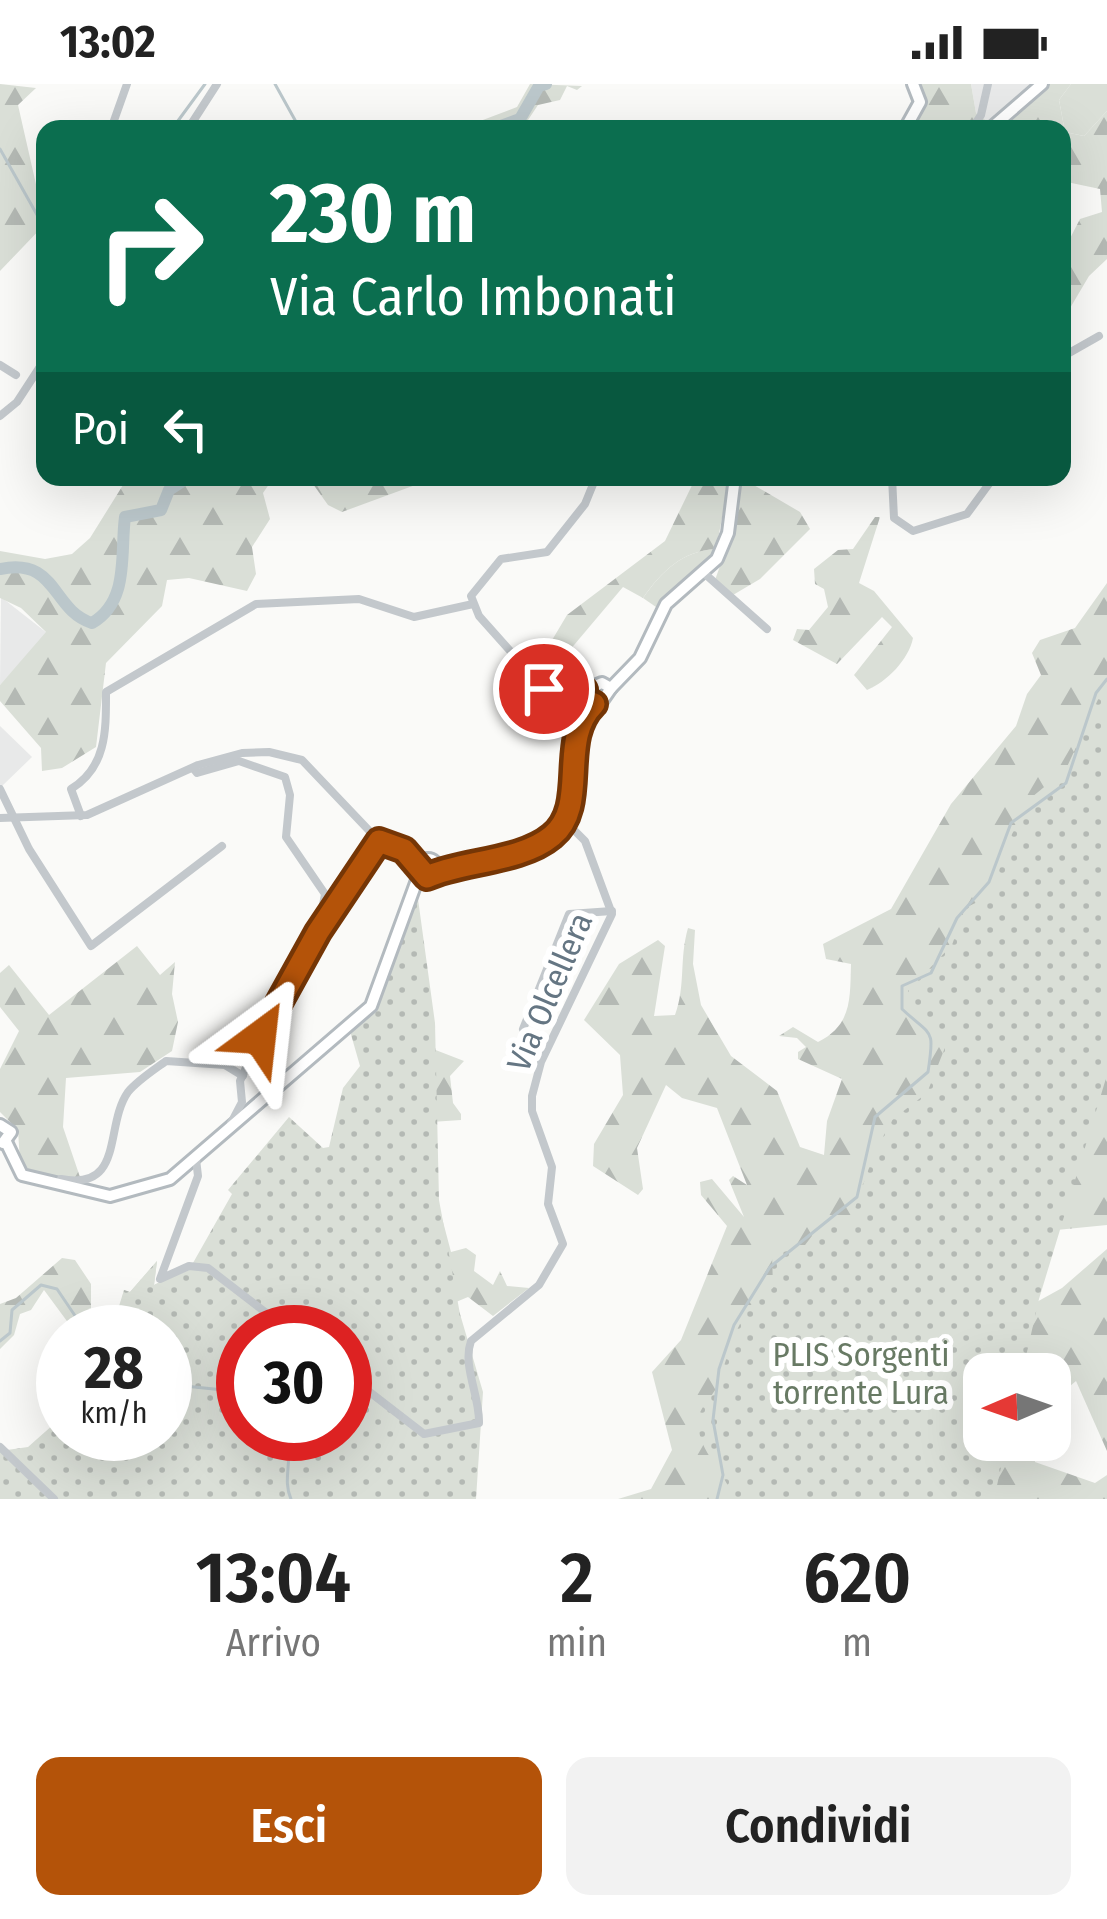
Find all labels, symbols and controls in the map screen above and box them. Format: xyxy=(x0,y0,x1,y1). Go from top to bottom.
text: 13:02 xyxy=(60,15,156,69)
text: 230 m xyxy=(270,163,476,264)
icon: right xyxy=(72,168,228,324)
text: Via Carlo Imbonati xyxy=(270,265,677,329)
icon: left xyxy=(153,396,219,462)
text: Poi xyxy=(72,402,129,456)
pin xyxy=(493,638,595,740)
icon: arrive xyxy=(511,656,577,722)
street label: Via Olcellera xyxy=(499,907,601,1077)
position arrow xyxy=(197,974,323,1100)
speed limit sign: 30 xyxy=(216,1305,372,1461)
text: 28 xyxy=(84,1332,144,1404)
park label: PLIS Sorgenti torrente Lura xyxy=(772,1335,950,1413)
north arrow xyxy=(963,1353,1071,1461)
map controls xyxy=(963,1353,1071,1461)
text: km/h xyxy=(81,1395,147,1431)
text: 13:04 xyxy=(196,1535,351,1621)
text: 2 xyxy=(560,1535,594,1621)
text: 620 xyxy=(803,1535,911,1621)
text: Arrivo xyxy=(226,1620,321,1666)
text: min xyxy=(547,1620,607,1666)
text: m xyxy=(842,1620,872,1666)
button: Esci xyxy=(36,1757,542,1895)
button: Condividi xyxy=(566,1757,1071,1895)

